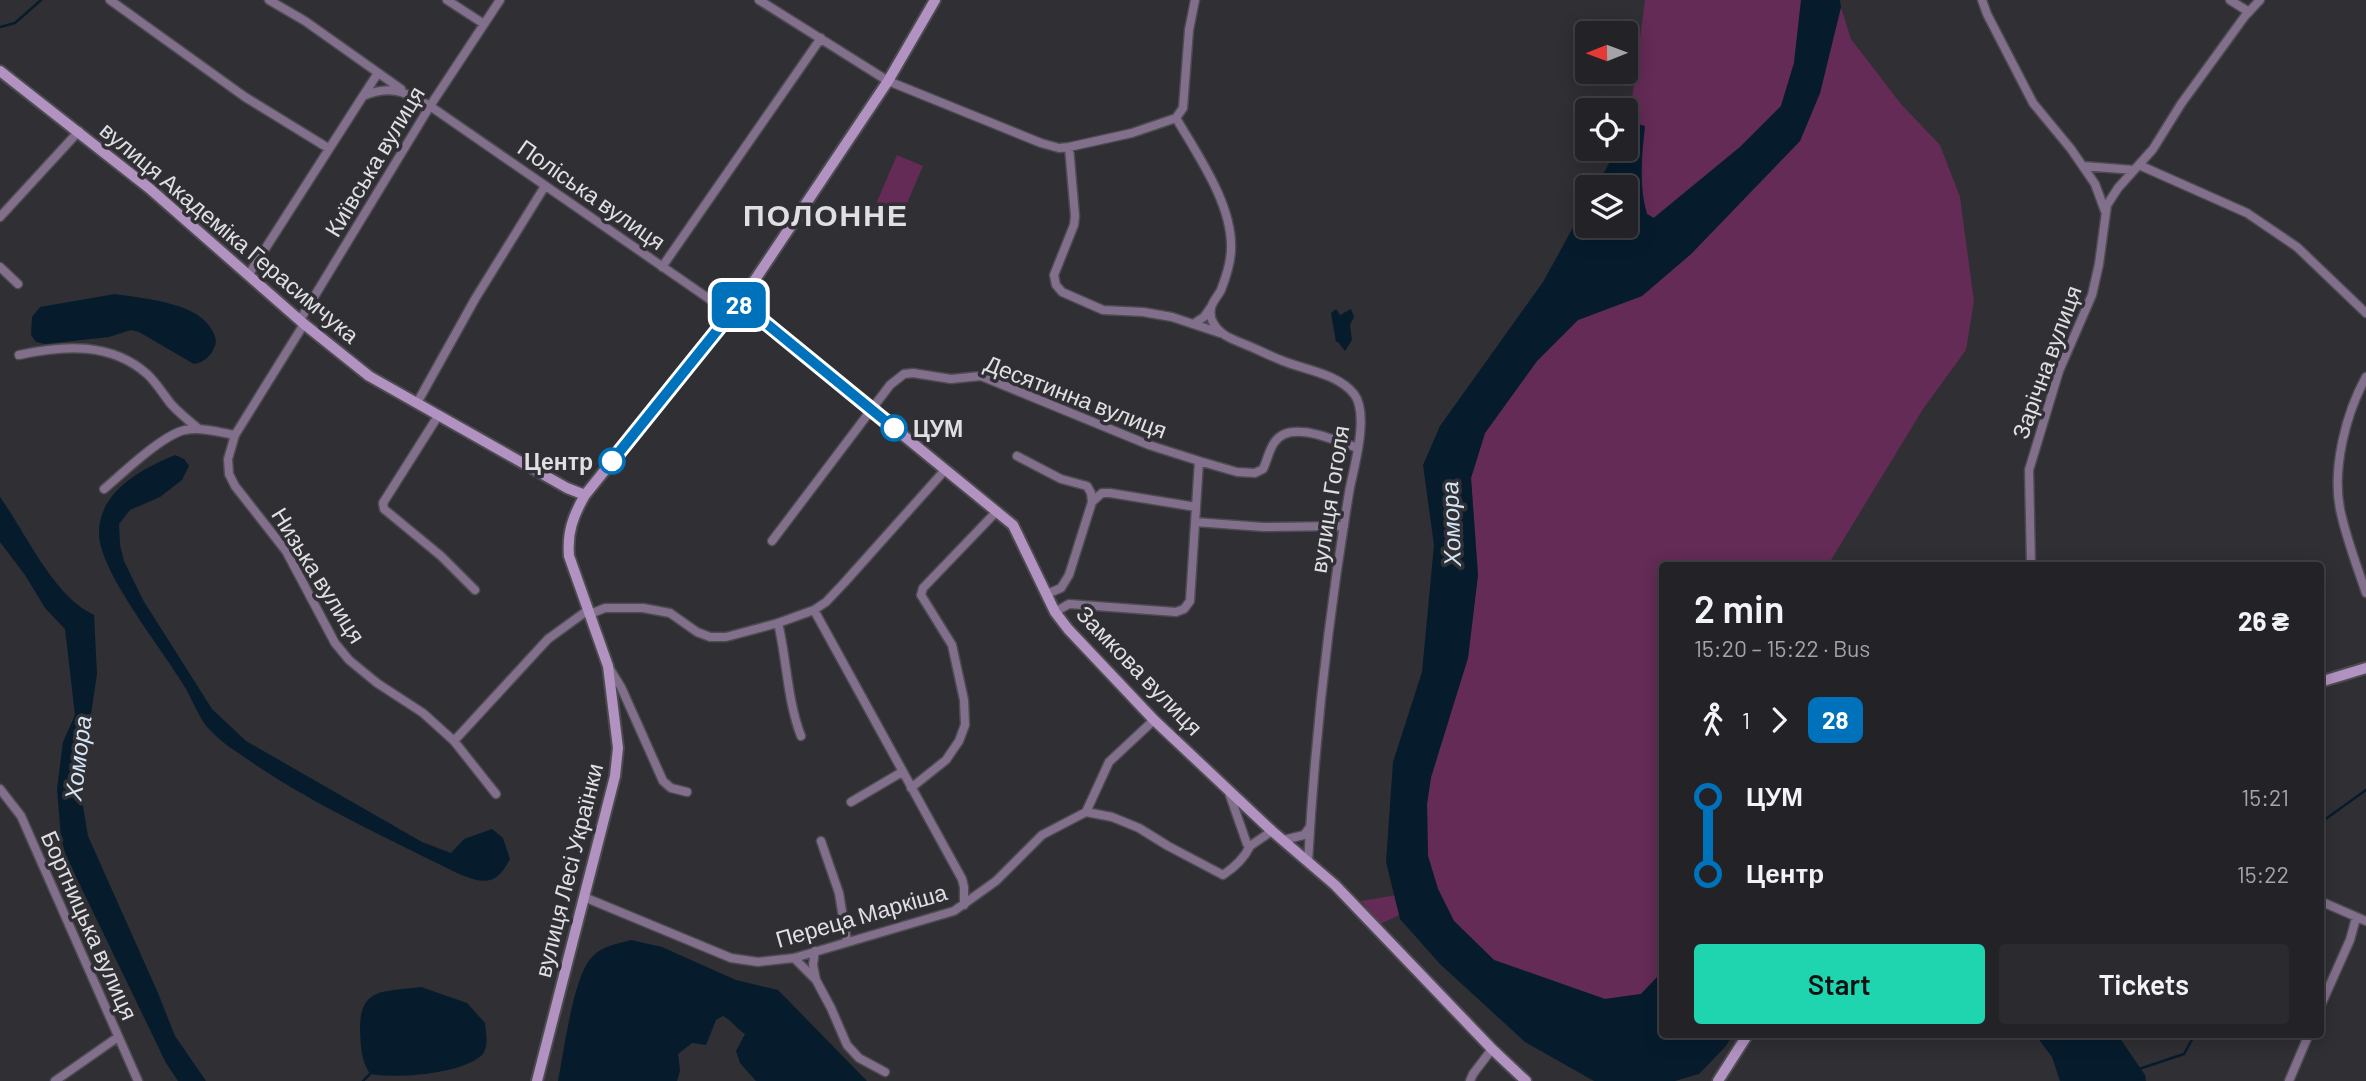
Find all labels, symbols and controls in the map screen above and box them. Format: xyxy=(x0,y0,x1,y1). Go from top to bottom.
north arrow xyxy=(1575,21,1638,84)
map controls xyxy=(1575,21,1638,238)
street label: Київська вулиця xyxy=(318,81,430,241)
button: locate xyxy=(1575,98,1638,161)
street label: вулиця Академіка Герасимчука xyxy=(95,115,365,349)
street label: Поліська вулиця xyxy=(513,133,671,255)
button: layers xyxy=(1575,175,1638,238)
district label: ПОЛОННЕ xyxy=(743,196,909,232)
street label: Зарічна вулиця xyxy=(2005,281,2087,443)
line badge: 28 xyxy=(708,282,770,328)
text: 28 xyxy=(726,290,752,319)
street label: Десятинна вулиця xyxy=(981,348,1171,444)
place label: ЦУМ xyxy=(913,414,963,442)
marker: ЦУМ xyxy=(881,415,907,441)
street label: вулиця Гоголя xyxy=(1304,423,1354,575)
place label: Центр xyxy=(524,447,593,475)
marker: Центр xyxy=(599,448,625,474)
water label: Хомора xyxy=(1434,481,1466,568)
street label: Низька вулиця xyxy=(266,502,372,648)
text: 2 min xyxy=(1694,585,1784,631)
street label: Замкова вулиця xyxy=(1071,599,1209,741)
text: 26 ₴ xyxy=(2238,605,2289,636)
text: 15:20 – 15:22 · Bus xyxy=(1694,634,1870,662)
icon: walk xyxy=(1694,701,1732,739)
icon: forward xyxy=(1760,701,1798,739)
text: 28 xyxy=(1822,705,1849,734)
text: 1 xyxy=(1742,706,1750,734)
water label: Хомора xyxy=(57,714,97,803)
street label: вулиця Лесі Українки xyxy=(528,760,608,980)
text: ЦУМ xyxy=(1746,780,1803,811)
text: 15:21 xyxy=(2241,783,2289,811)
street label: Бортницька вулиця xyxy=(36,826,144,1024)
text: Центр xyxy=(1746,857,1824,888)
text: 15:22 xyxy=(2237,860,2289,888)
street label: Переца Маркіша xyxy=(772,877,950,953)
button: Start xyxy=(1694,944,1985,1024)
button: Tickets xyxy=(1999,944,2289,1024)

